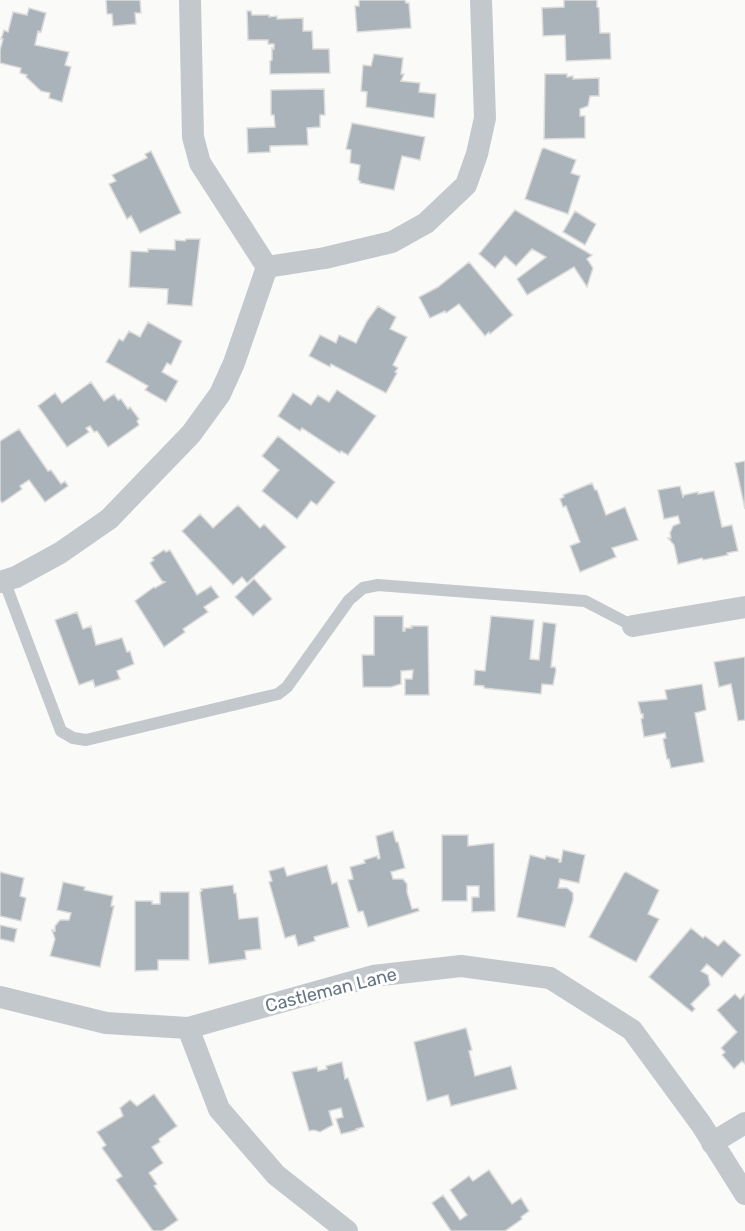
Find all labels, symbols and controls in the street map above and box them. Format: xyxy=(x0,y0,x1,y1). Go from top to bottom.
street label: Castleman Lane xyxy=(263,963,399,1017)

